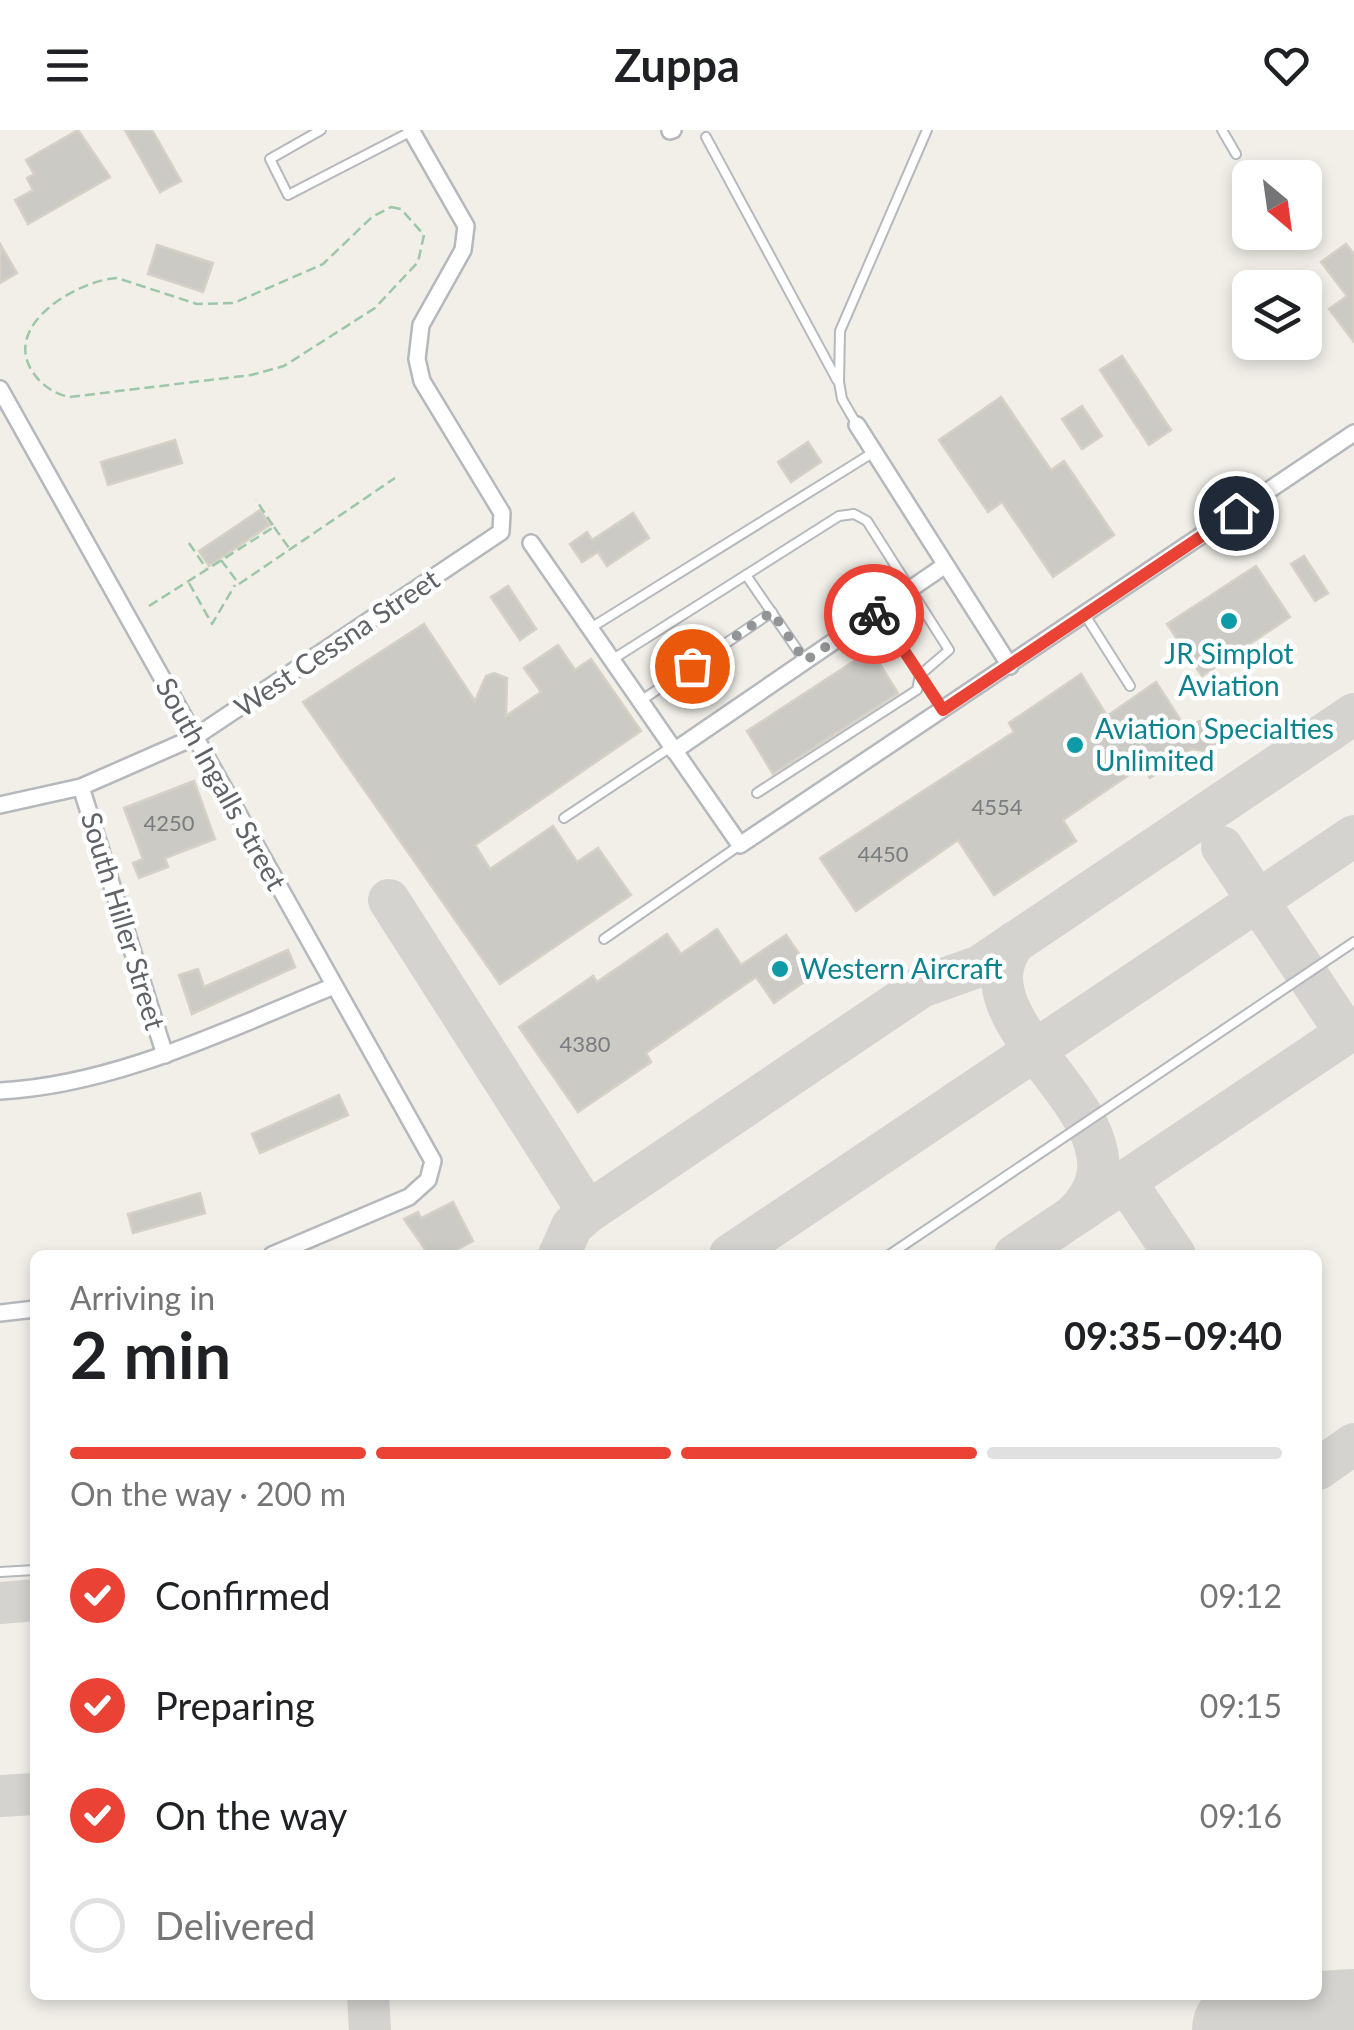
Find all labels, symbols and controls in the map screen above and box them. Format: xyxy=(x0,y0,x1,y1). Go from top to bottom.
icon: menu xyxy=(40,38,95,93)
text: Zuppa xyxy=(614,38,740,92)
icon: heart xyxy=(1259,38,1314,93)
north arrow xyxy=(1232,160,1322,250)
map controls xyxy=(1232,160,1322,360)
button: layers xyxy=(1232,270,1322,360)
pin xyxy=(1194,471,1279,556)
icon: home xyxy=(1209,486,1264,541)
street label: West Cessna Street xyxy=(228,561,445,723)
courier xyxy=(824,564,924,664)
icon: bike xyxy=(847,587,902,642)
marker: JR Simplot Aviation xyxy=(1218,610,1240,632)
pin xyxy=(650,624,735,709)
place label: JR Simplot Aviation xyxy=(1164,636,1294,702)
icon: bag xyxy=(665,639,720,694)
street label: South Ingalls Street xyxy=(149,671,294,896)
place label: Aviation Specialties Unlimited xyxy=(1095,711,1334,777)
marker: Aviation Specialties Unlimited xyxy=(1064,734,1086,756)
house number: 4554 xyxy=(971,793,1023,820)
street label: South Hiller Street xyxy=(75,808,173,1034)
house number: 4250 xyxy=(143,809,195,836)
house number: 4450 xyxy=(857,840,909,867)
place label: Western Aircraft xyxy=(800,951,1003,985)
marker: Western Aircraft xyxy=(769,958,791,980)
house number: 4380 xyxy=(559,1030,611,1057)
text: Arriving in xyxy=(70,1278,215,1317)
text: 09:35–09:40 xyxy=(1064,1312,1282,1358)
text: 2 min xyxy=(70,1315,231,1393)
text: On the way · 200 m xyxy=(70,1474,346,1513)
icon: check xyxy=(70,1568,125,1623)
text: Confirmed xyxy=(155,1572,331,1618)
text: 09:12 xyxy=(1200,1576,1282,1615)
icon: check xyxy=(70,1678,125,1733)
text: Preparing xyxy=(155,1682,315,1728)
text: 09:15 xyxy=(1200,1686,1282,1725)
icon: check xyxy=(70,1788,125,1843)
text: On the way xyxy=(155,1792,347,1838)
text: 09:16 xyxy=(1200,1796,1282,1835)
text: Delivered xyxy=(155,1902,315,1948)

